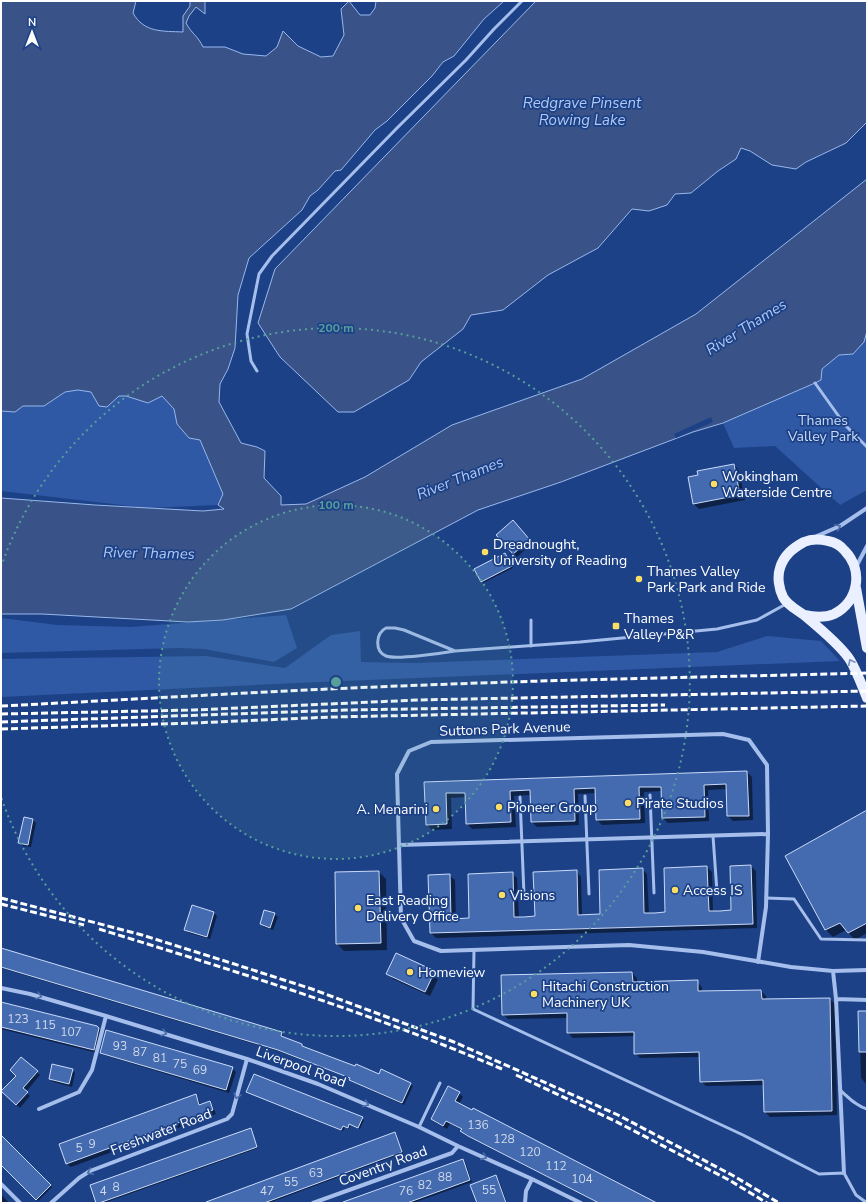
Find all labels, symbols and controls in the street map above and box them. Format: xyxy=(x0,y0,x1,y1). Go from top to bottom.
north arrow xyxy=(12,12,52,52)
text: N xyxy=(28,15,36,30)
water label: Redgrave Pinsent Rowing Lake xyxy=(523,93,642,130)
water label: River Thames xyxy=(702,294,790,360)
text: 200 m xyxy=(318,320,354,336)
park label: Thames Valley Park xyxy=(787,411,859,446)
water label: River Thames xyxy=(414,452,506,504)
place label: Wokingham Waterside Centre xyxy=(722,467,832,502)
marker: Wokingham Waterside Centre xyxy=(709,479,719,489)
text: 100 m xyxy=(318,497,354,513)
one-way arrow xyxy=(834,524,842,532)
place label: Dreadnought, University of Reading xyxy=(493,535,627,570)
water label: River Thames xyxy=(103,542,195,564)
marker: Dreadnought, University of Reading xyxy=(480,547,490,557)
place label: Thames Valley Park Park and Ride xyxy=(647,562,765,597)
marker: Thames Valley Park Park and Ride xyxy=(634,574,644,584)
place label: Thames Valley P&R xyxy=(623,609,694,644)
marker: Thames Valley P&R xyxy=(611,621,621,631)
one-way arrow xyxy=(848,659,855,667)
centre of rings xyxy=(329,675,343,689)
street label: Suttons Park Avenue xyxy=(439,717,571,741)
place label: Pirate Studios xyxy=(636,794,724,813)
place label: Pioneer Group xyxy=(507,798,597,817)
marker: Pirate Studios xyxy=(623,798,633,808)
place label: A. Menarini xyxy=(356,800,428,819)
marker: Pioneer Group xyxy=(494,802,504,812)
marker: A. Menarini xyxy=(431,804,441,814)
place label: Access IS xyxy=(683,881,743,900)
marker: Access IS xyxy=(670,885,680,895)
place label: Visions xyxy=(509,886,556,905)
marker: Visions xyxy=(497,890,507,900)
place label: East Reading Delivery Office xyxy=(366,891,459,926)
marker: East Reading Delivery Office xyxy=(353,903,363,913)
place label: Homeview xyxy=(418,963,486,982)
marker: Homeview xyxy=(405,967,415,977)
place label: Hitachi Construction Machinery UK xyxy=(542,977,669,1012)
marker: Hitachi Construction Machinery UK xyxy=(529,989,539,999)
one-way arrow xyxy=(35,991,42,1000)
house number: 123 xyxy=(7,1011,29,1027)
house number: 115 xyxy=(34,1017,56,1033)
house number: 107 xyxy=(60,1024,82,1040)
one-way arrow xyxy=(160,1028,167,1037)
house number: 93 xyxy=(113,1038,127,1054)
street label: Liverpool Road xyxy=(253,1042,349,1092)
house number: 87 xyxy=(133,1044,147,1060)
house number: 81 xyxy=(153,1050,167,1066)
house number: 75 xyxy=(173,1056,187,1072)
house number: 69 xyxy=(193,1062,207,1078)
one-way arrow xyxy=(233,1093,242,1100)
one-way arrow xyxy=(362,1099,369,1107)
street label: Freshwater Road xyxy=(108,1104,214,1160)
house number: 136 xyxy=(467,1117,489,1133)
house number: 128 xyxy=(493,1131,515,1147)
house number: 9 xyxy=(88,1136,96,1152)
house number: 5 xyxy=(75,1140,83,1156)
street label: Coventry Road xyxy=(336,1141,430,1191)
house number: 120 xyxy=(519,1144,541,1160)
one-way arrow xyxy=(480,1153,487,1161)
house number: 112 xyxy=(545,1158,567,1174)
house number: 63 xyxy=(309,1165,323,1181)
one-way arrow xyxy=(87,1167,94,1175)
house number: 88 xyxy=(438,1169,452,1185)
house number: 104 xyxy=(571,1171,593,1187)
house number: 55 xyxy=(284,1174,298,1190)
house number: 82 xyxy=(418,1177,432,1193)
house number: 8 xyxy=(112,1179,120,1195)
house number: 55 xyxy=(482,1182,496,1198)
house number: 4 xyxy=(99,1183,107,1199)
house number: 47 xyxy=(260,1183,274,1199)
house number: 76 xyxy=(399,1183,413,1199)

